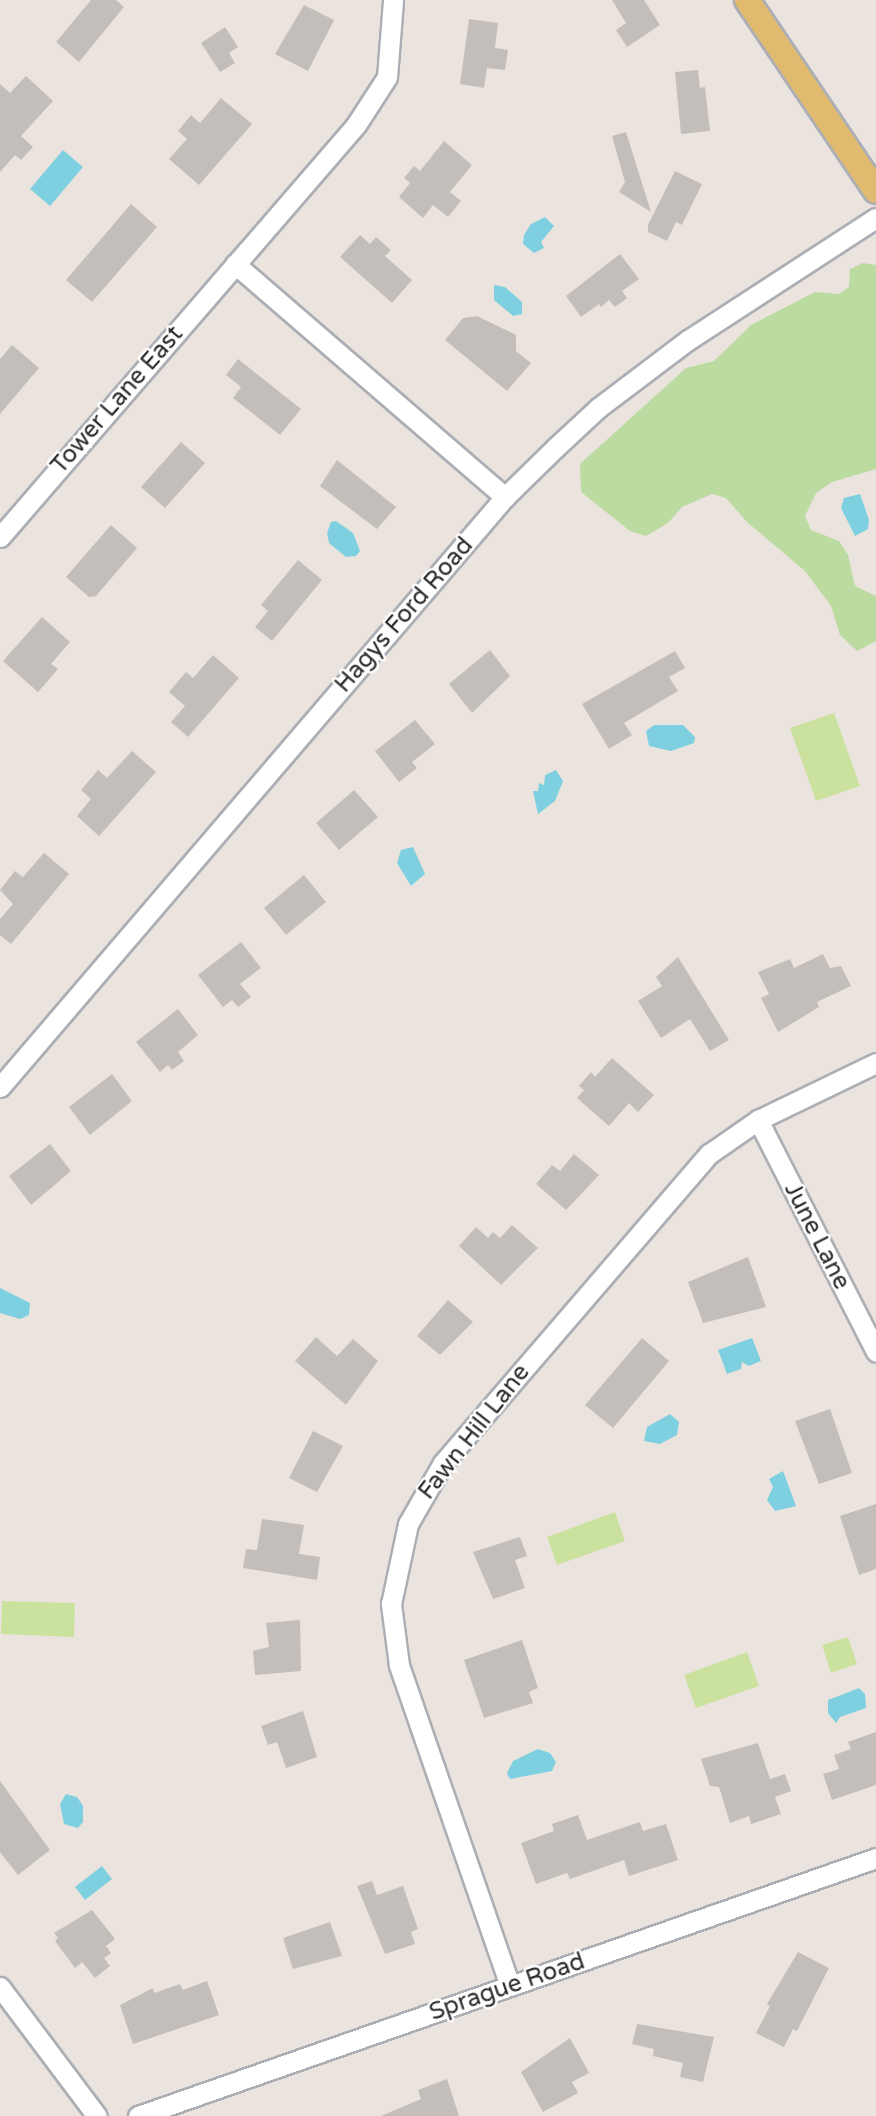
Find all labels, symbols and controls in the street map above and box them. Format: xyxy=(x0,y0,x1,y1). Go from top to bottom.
street label: Tower Lane East xyxy=(45,320,189,480)
street label: Hagys Ford Road xyxy=(329,532,479,698)
street label: June Lane xyxy=(778,1178,856,1294)
street label: Fawn Hill Lane xyxy=(412,1359,536,1505)
street label: Sprague Road xyxy=(426,1947,588,2027)

